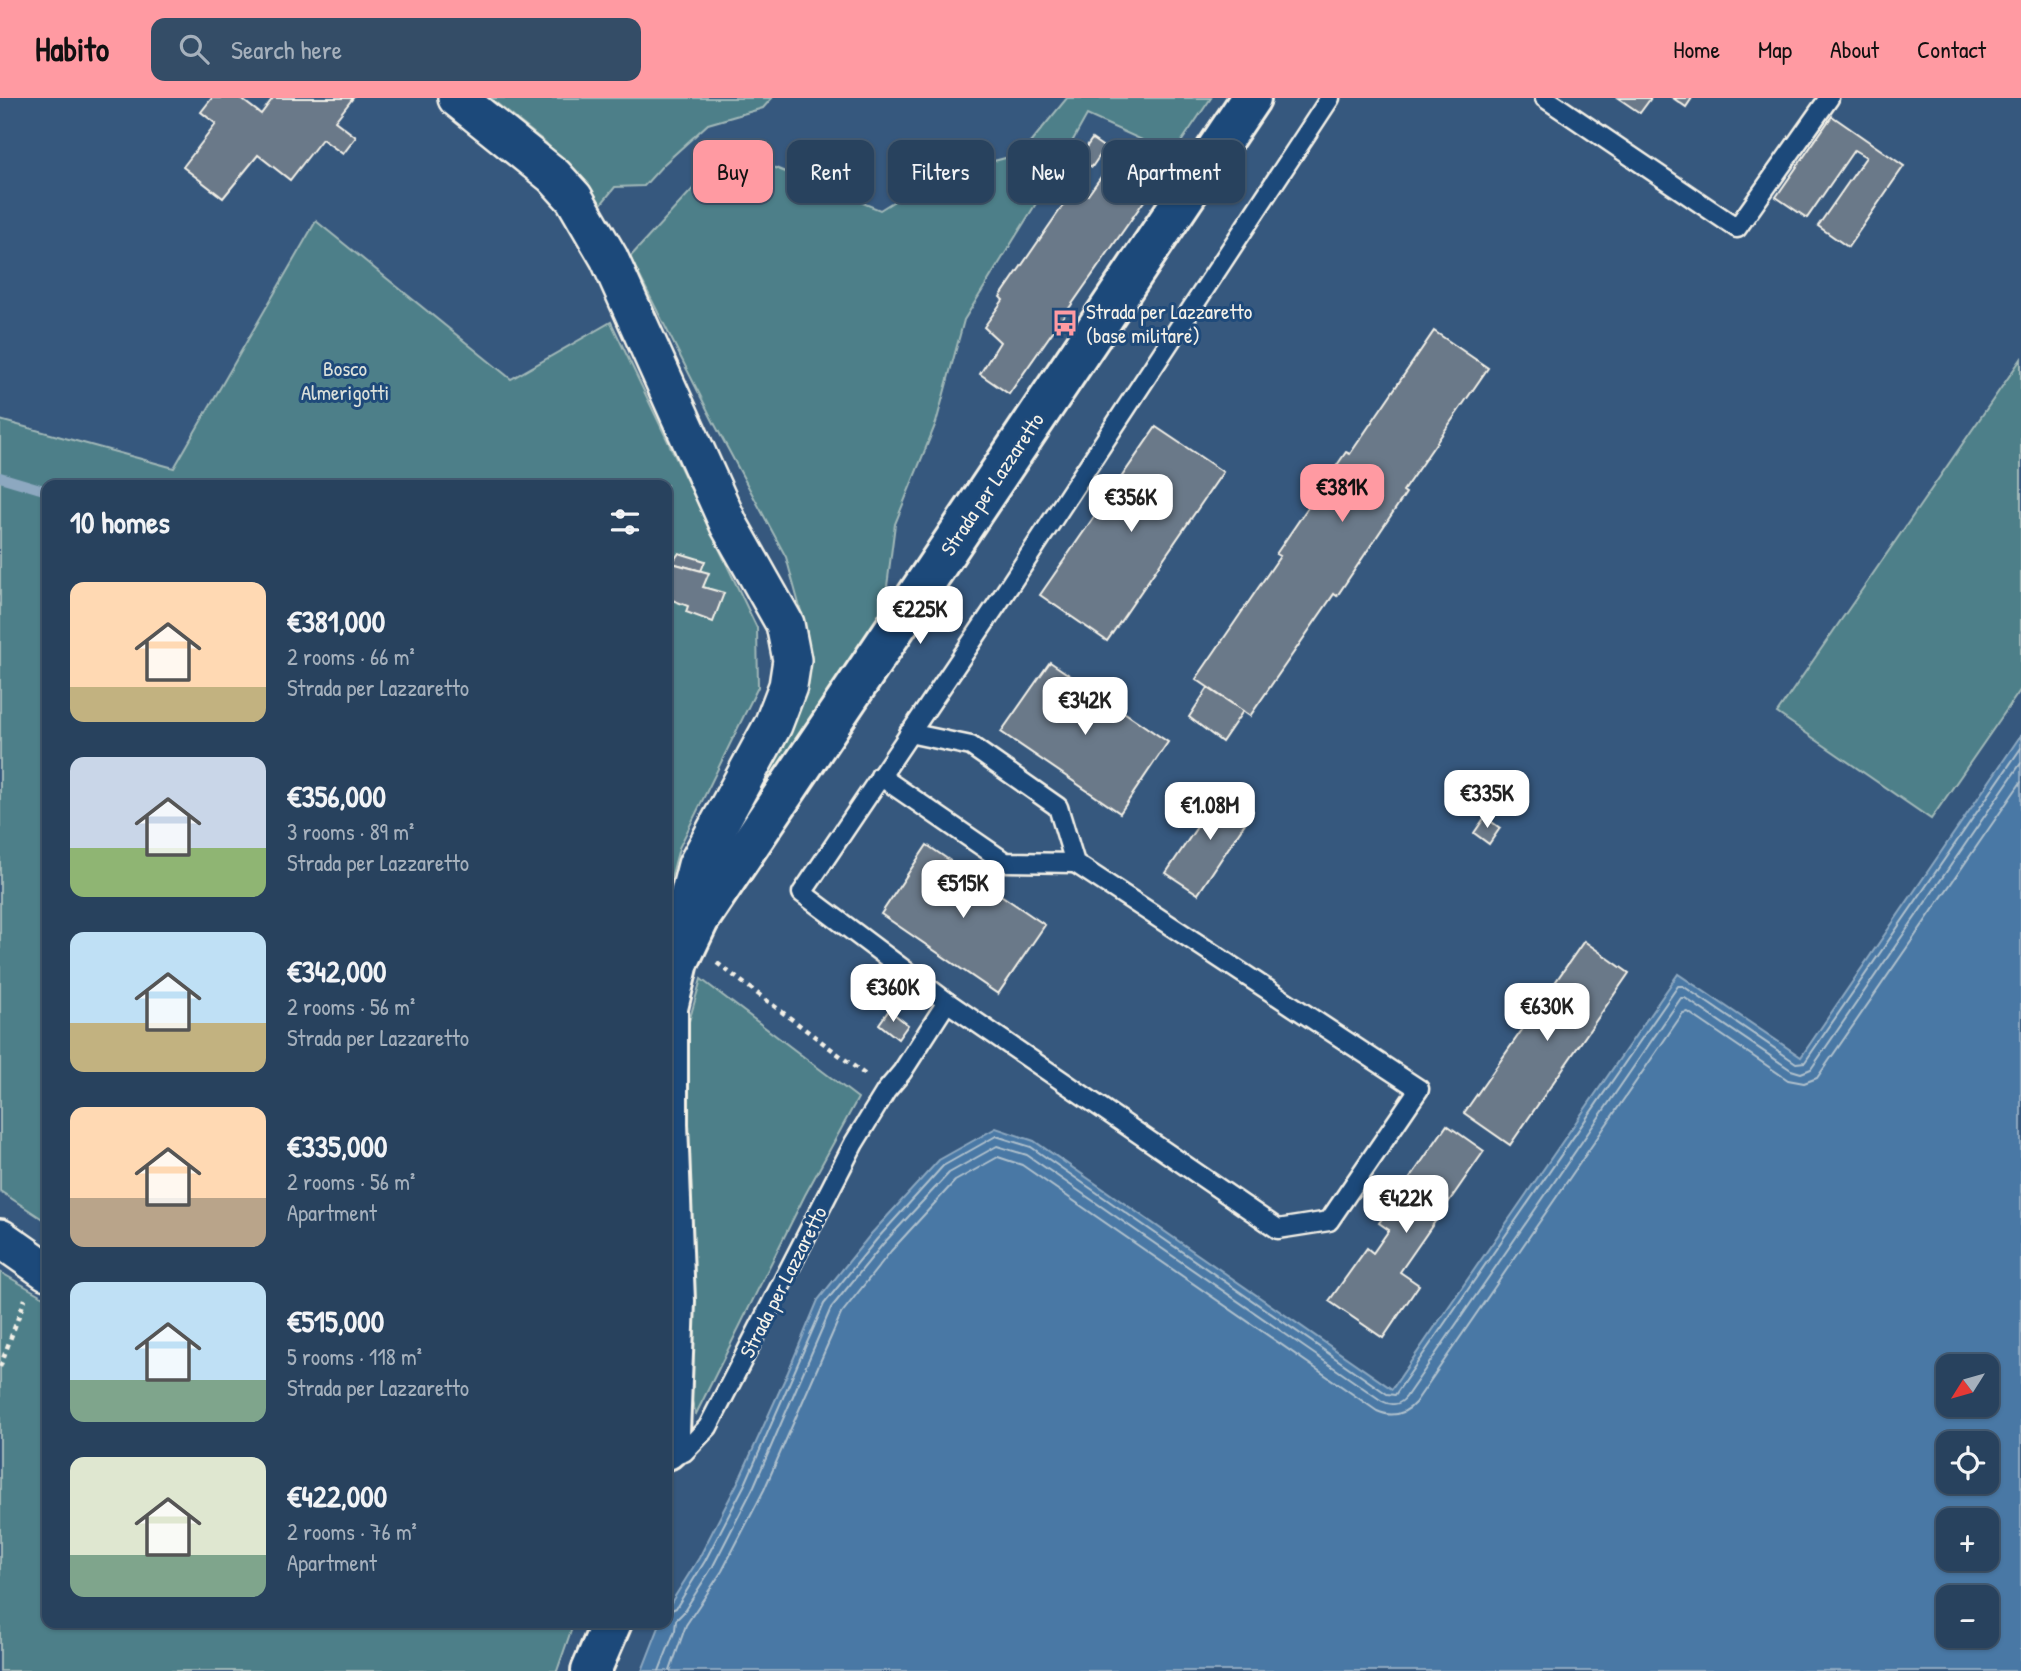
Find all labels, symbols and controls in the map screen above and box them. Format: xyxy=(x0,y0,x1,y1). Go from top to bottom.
search box xyxy=(151,18,641,81)
text: Habito xyxy=(35,27,109,71)
icon: search xyxy=(175,30,213,68)
text: Search here xyxy=(231,32,342,67)
text: Home xyxy=(1673,33,1720,65)
text: Map xyxy=(1758,33,1792,65)
text: About xyxy=(1830,33,1879,65)
text: Contact xyxy=(1917,33,1986,65)
chip: Buy xyxy=(693,140,773,203)
chip: Rent xyxy=(787,140,874,203)
chip: Filters xyxy=(888,140,994,203)
chip: New xyxy=(1008,140,1089,203)
chip: Apartment xyxy=(1103,140,1245,203)
place label: Strada per Lazzaretto (base militare) xyxy=(1086,297,1252,350)
bus stop icon: Strada per Lazzaretto (base militare) xyxy=(1050,308,1080,338)
park label: Bosco Almerigotti xyxy=(301,354,389,407)
street label: Strada per Lazzaretto xyxy=(933,407,1051,561)
pin: €381K xyxy=(1293,464,1391,524)
text: €381K xyxy=(1316,471,1368,502)
pin: €356K xyxy=(1082,474,1180,534)
text: €356K xyxy=(1105,481,1157,512)
text: 10 homes xyxy=(70,502,170,542)
icon: filters xyxy=(606,503,644,541)
pin: €225K xyxy=(871,587,969,646)
text: €225K xyxy=(893,593,947,624)
text: €381,000 xyxy=(287,601,385,641)
icon: home xyxy=(126,610,210,694)
text: 2 rooms · 66 m² xyxy=(287,641,415,672)
text: Strada per Lazzaretto xyxy=(287,672,469,703)
pin: €342K xyxy=(1036,678,1134,737)
text: €342K xyxy=(1059,684,1111,715)
pin: €335K xyxy=(1438,770,1536,830)
text: €356,000 xyxy=(287,776,386,816)
text: €335K xyxy=(1460,777,1514,808)
pin: €1.08M xyxy=(1153,782,1267,842)
icon: home xyxy=(126,785,210,869)
text: €1.08M xyxy=(1181,789,1239,820)
text: 3 rooms · 89 m² xyxy=(287,816,414,847)
text: Strada per Lazzaretto xyxy=(287,847,469,878)
pin: €515K xyxy=(914,860,1012,920)
text: €515K xyxy=(938,867,988,898)
text: €342,000 xyxy=(287,951,387,991)
icon: home xyxy=(126,960,210,1044)
pin: €360K xyxy=(844,964,942,1024)
text: €360K xyxy=(867,971,919,1002)
pin: €630K xyxy=(1498,984,1596,1043)
text: €630K xyxy=(1521,990,1573,1021)
text: 2 rooms · 56 m² xyxy=(287,991,415,1022)
text: Strada per Lazzaretto xyxy=(287,1022,469,1053)
text: €335,000 xyxy=(287,1126,387,1166)
icon: home xyxy=(126,1135,210,1219)
text: 2 rooms · 56 m² xyxy=(287,1166,415,1197)
pin: €422K xyxy=(1357,1176,1455,1235)
text: €422K xyxy=(1379,1182,1433,1213)
text: Apartment xyxy=(287,1197,377,1228)
street label: Strada per Lazzaretto xyxy=(732,1201,834,1363)
text: €515,000 xyxy=(287,1301,384,1341)
icon: home xyxy=(126,1310,210,1394)
text: 5 rooms · 118 m² xyxy=(287,1341,422,1372)
north arrow xyxy=(1936,1354,1998,1418)
map controls xyxy=(1936,1354,1999,1648)
text: Strada per Lazzaretto xyxy=(287,1372,469,1403)
button: locate xyxy=(1936,1431,1999,1494)
text: €422,000 xyxy=(287,1476,387,1516)
icon: home xyxy=(126,1485,210,1569)
button: + xyxy=(1936,1508,1999,1571)
text: 2 rooms · 76 m² xyxy=(287,1516,417,1547)
text: Apartment xyxy=(287,1547,377,1578)
button: − xyxy=(1936,1585,1999,1648)

